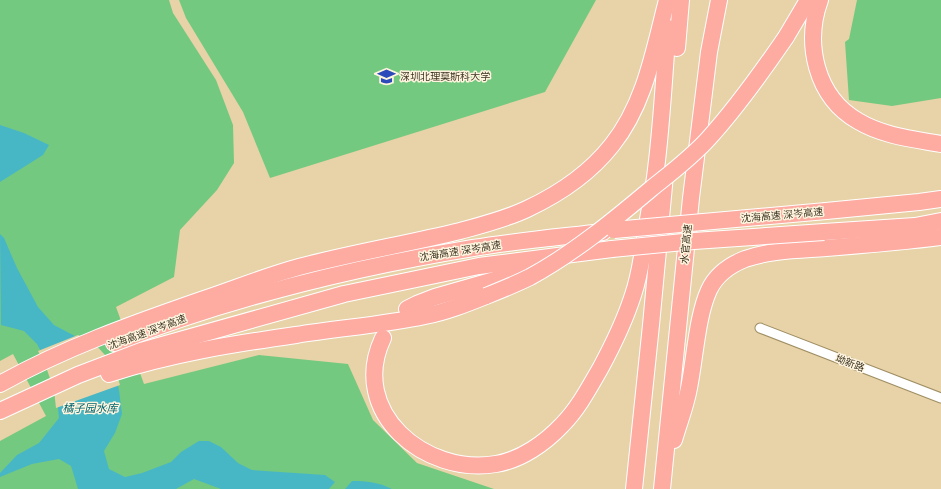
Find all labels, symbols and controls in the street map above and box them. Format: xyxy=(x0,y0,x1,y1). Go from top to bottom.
school or university icon: 深圳北理莫斯科大学 xyxy=(377,66,397,86)
place label: 深圳北理莫斯科大学 xyxy=(400,71,490,82)
street label: 沈海高速 深岑高速 xyxy=(740,206,824,224)
street label: 水官高速 xyxy=(678,224,694,264)
street label: 沈海高速 深岑高速 xyxy=(418,239,502,263)
street label: 沈海高速 深岑高速 xyxy=(106,313,188,351)
street label: 坳新路 xyxy=(834,352,866,374)
water label: 橘子园水库 xyxy=(63,402,119,414)

